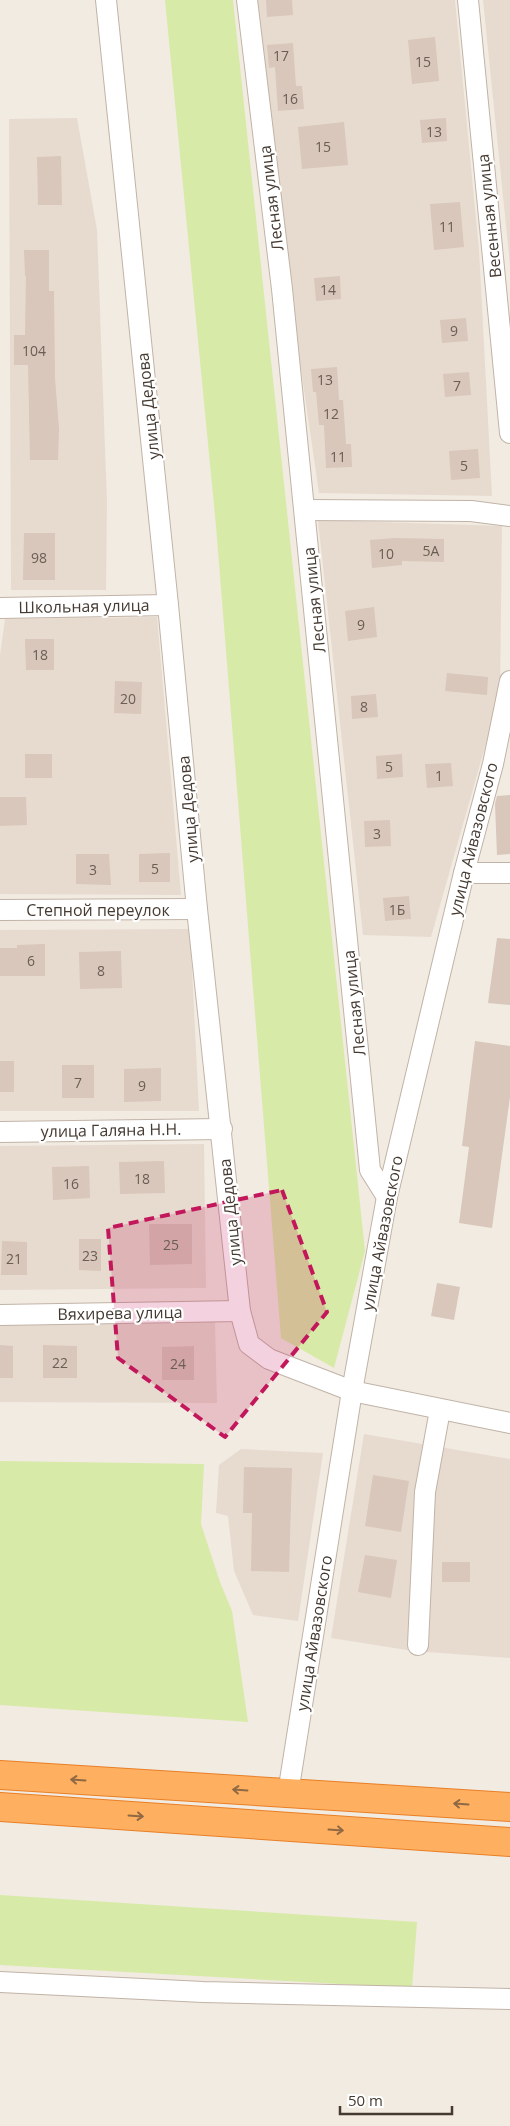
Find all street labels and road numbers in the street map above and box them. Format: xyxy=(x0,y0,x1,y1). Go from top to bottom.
street label: Лесная улица xyxy=(254,144,288,252)
street label: Весенная улица xyxy=(472,153,506,279)
street label: улица Дедова xyxy=(131,352,165,460)
street label: Лесная улица xyxy=(298,546,330,654)
street label: Школьная улица xyxy=(18,594,150,618)
street label: улица Дедова xyxy=(172,755,204,863)
street label: улица Айвазовского xyxy=(443,760,503,918)
street label: Степной переулок xyxy=(26,899,170,921)
street label: Лесная улица xyxy=(338,949,370,1057)
street label: улица Галяна Н.Н. xyxy=(40,1118,182,1142)
street label: улица Айвазовского xyxy=(356,1154,408,1312)
street label: улица Дедова xyxy=(213,1158,247,1266)
street label: Вяхирева улица xyxy=(57,1301,183,1325)
street label: улица Айвазовского xyxy=(291,1554,337,1712)

